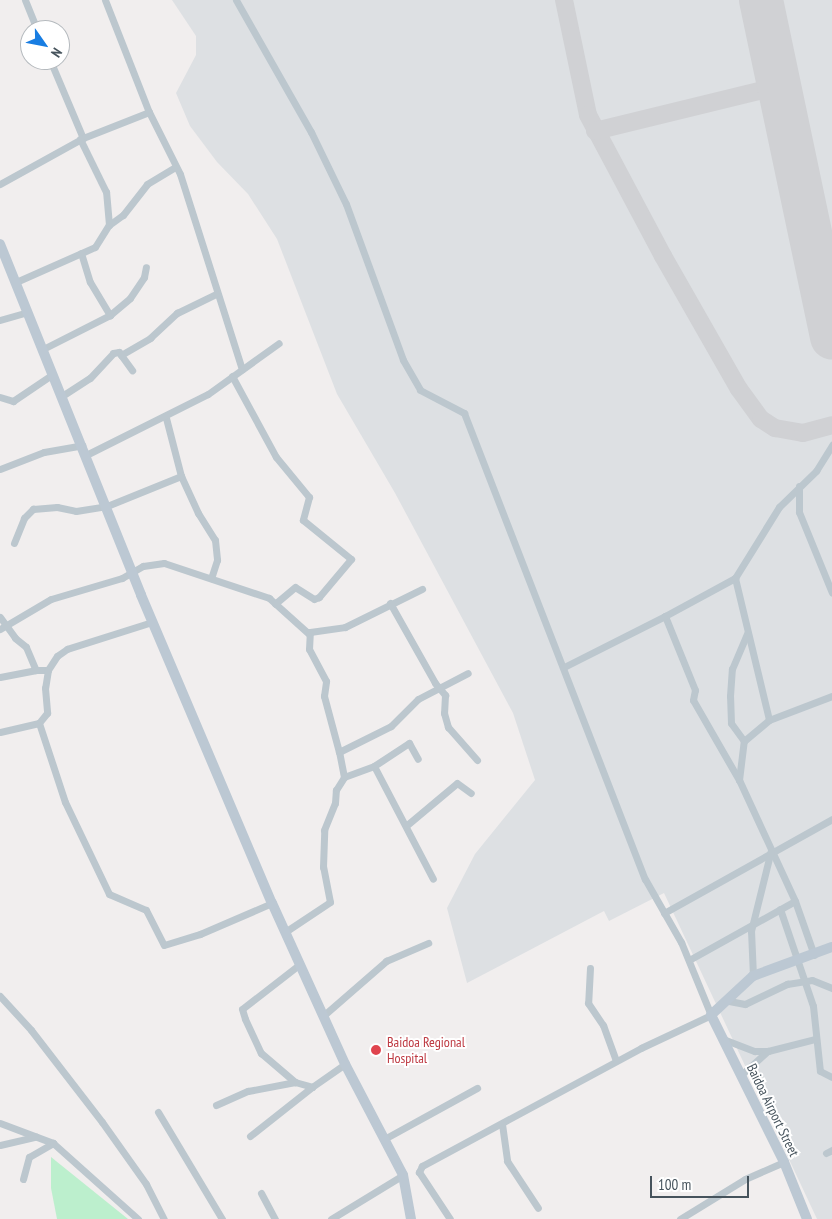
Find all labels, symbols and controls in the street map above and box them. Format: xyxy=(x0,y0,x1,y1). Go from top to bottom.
north arrow xyxy=(20,20,70,70)
text: N xyxy=(47,45,66,61)
place label: Baidoa Regional Hospital xyxy=(387,1034,465,1066)
marker: Baidoa Regional Hospital xyxy=(369,1043,383,1057)
street label: Baidoa Airport Street xyxy=(743,1061,803,1159)
scale bar xyxy=(652,1166,751,1198)
text: 100 m xyxy=(658,1175,691,1194)

